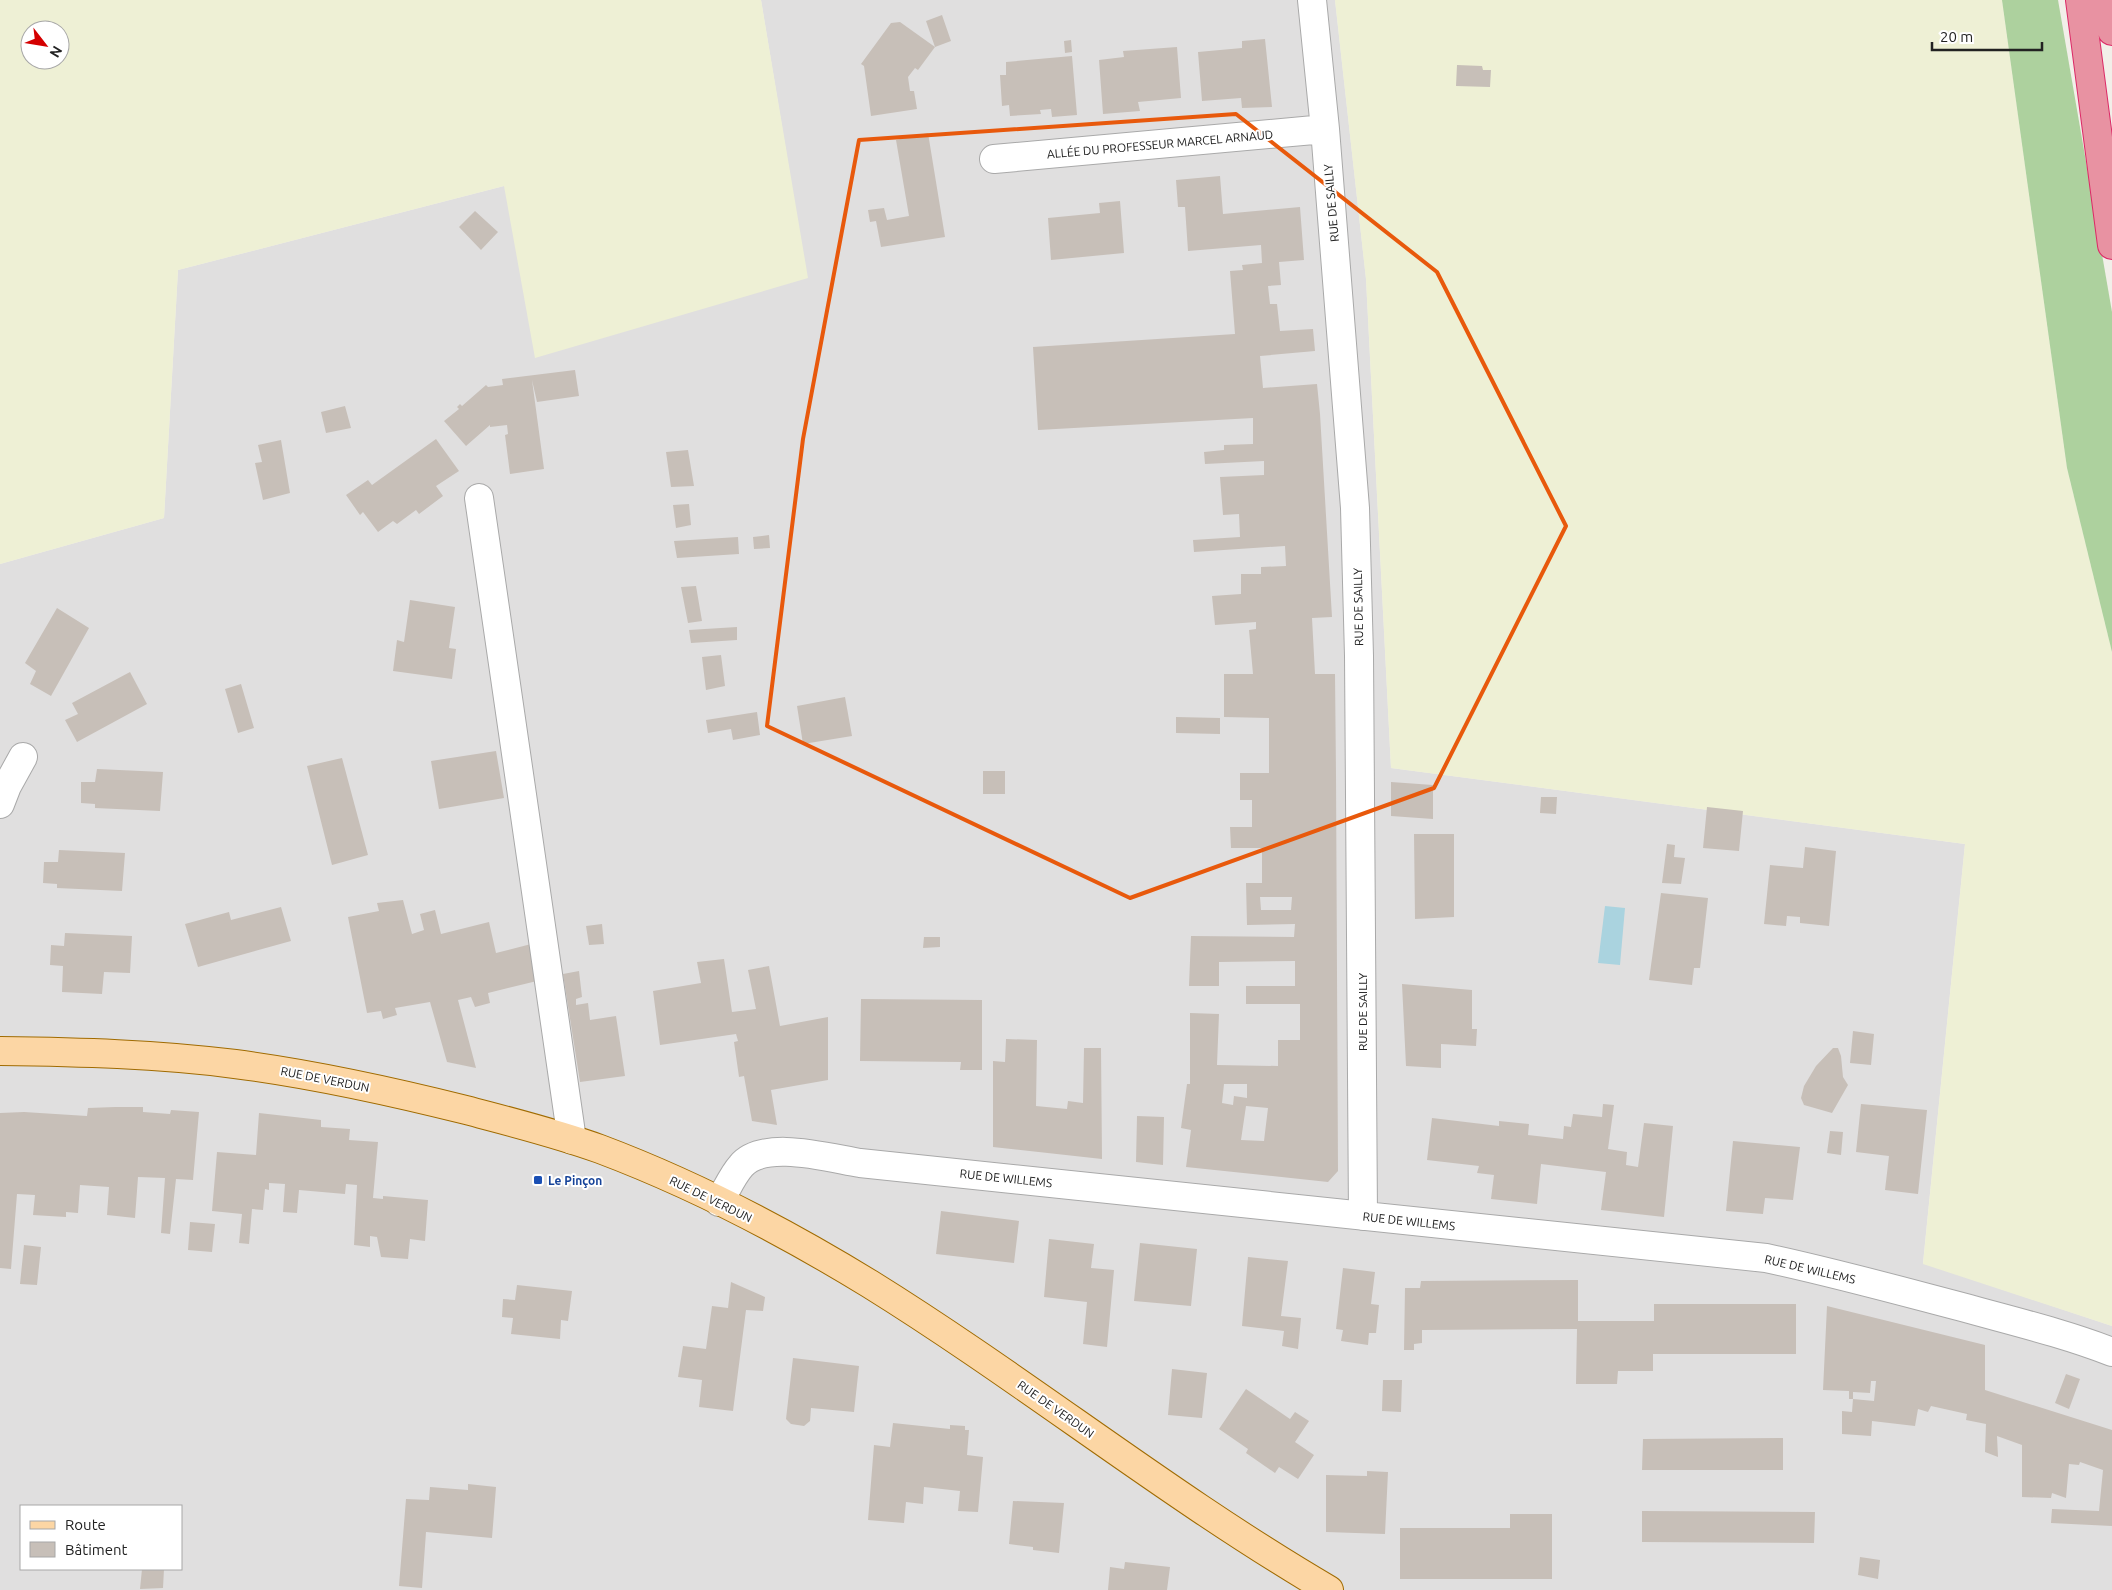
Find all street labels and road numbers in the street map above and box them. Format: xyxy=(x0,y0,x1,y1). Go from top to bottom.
street label: ALLÉE DU PROFESSEUR MARCEL ARNAUD xyxy=(1046,128,1274,160)
street label: RUE DE SAILLY xyxy=(1321,163,1341,243)
street label: RUE DE SAILLY xyxy=(1351,568,1365,646)
street label: RUE DE SAILLY xyxy=(1356,973,1369,1051)
street label: RUE DE VERDUN xyxy=(279,1064,371,1094)
street label: RUE DE WILLEMS xyxy=(959,1167,1053,1189)
street label: RUE DE VERDUN xyxy=(668,1173,754,1225)
street label: RUE DE WILLEMS xyxy=(1362,1210,1456,1232)
street label: RUE DE WILLEMS xyxy=(1763,1252,1857,1286)
street label: RUE DE VERDUN xyxy=(1015,1378,1097,1440)

